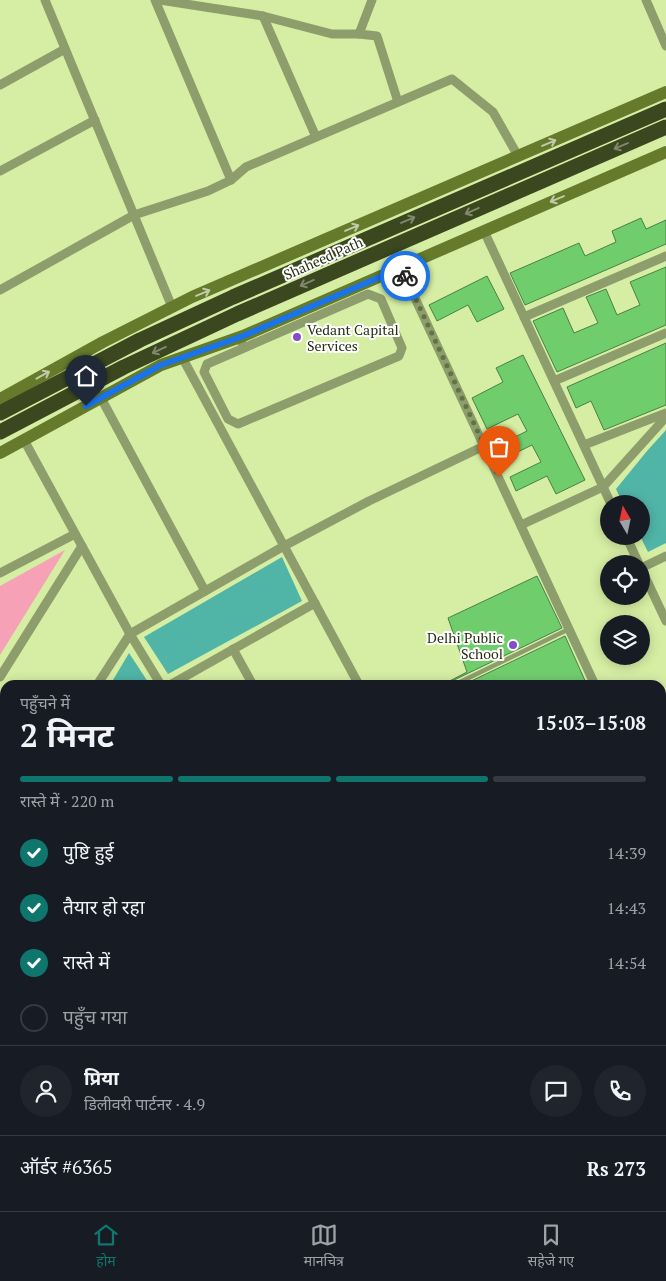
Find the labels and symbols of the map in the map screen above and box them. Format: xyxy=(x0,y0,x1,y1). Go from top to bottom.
one-way arrow xyxy=(541,137,556,147)
one-way arrow xyxy=(614,142,629,152)
one-way arrow xyxy=(550,194,565,204)
one-way arrow xyxy=(465,206,480,216)
one-way arrow xyxy=(400,215,415,225)
one-way arrow xyxy=(344,223,359,233)
street label: Shaheed Path xyxy=(280,232,366,284)
courier xyxy=(380,251,430,301)
one-way arrow xyxy=(300,278,315,288)
one-way arrow xyxy=(195,287,210,297)
place label: Vedant Capital Services xyxy=(307,320,399,355)
marker: Vedant Capital Services xyxy=(291,331,303,343)
one-way arrow xyxy=(152,346,167,355)
pin xyxy=(65,355,107,406)
one-way arrow xyxy=(35,370,50,380)
pin xyxy=(478,426,520,477)
north arrow xyxy=(600,495,650,545)
place label: Delhi Public School xyxy=(427,628,503,663)
marker: Delhi Public School xyxy=(507,639,519,651)

